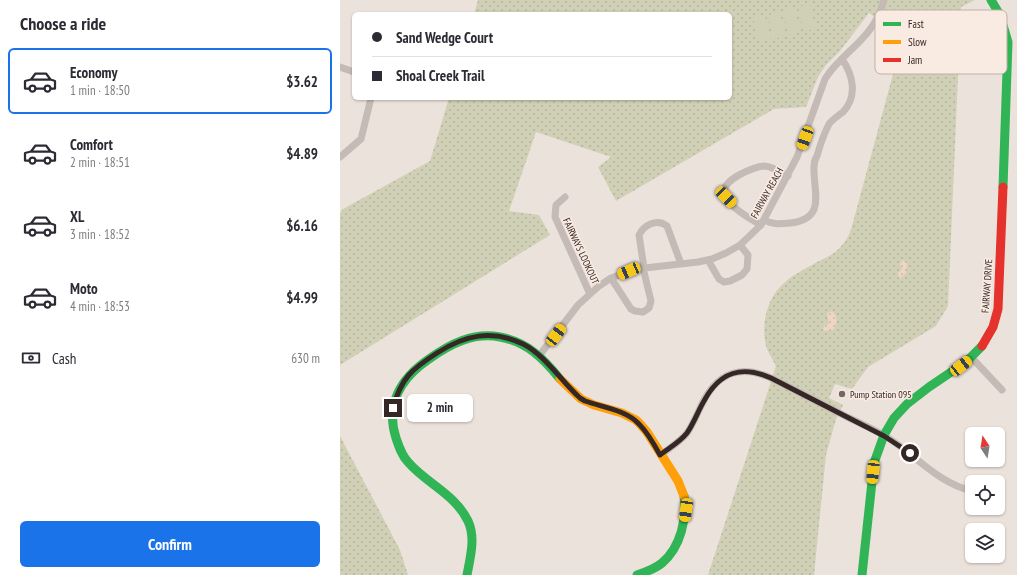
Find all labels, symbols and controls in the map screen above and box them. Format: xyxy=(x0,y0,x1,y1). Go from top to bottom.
legend xyxy=(875,10,1007,74)
text: Choose a ride xyxy=(20,12,106,35)
text: Fast xyxy=(908,17,924,31)
text: Sand Wedge Court xyxy=(396,28,493,47)
text: Slow xyxy=(908,35,927,49)
text: Jam xyxy=(907,53,922,67)
icon: car xyxy=(22,63,58,99)
text: Economy xyxy=(70,63,118,82)
text: Shoal Creek Trail xyxy=(396,66,485,85)
text: $3.62 xyxy=(286,72,318,91)
text: 1 min · 18:50 xyxy=(70,82,130,99)
car xyxy=(795,125,815,151)
icon: car xyxy=(22,135,58,171)
text: Comfort xyxy=(70,135,113,154)
text: $4.89 xyxy=(286,144,318,163)
text: 2 min · 18:51 xyxy=(70,154,130,171)
street label: FAIRWAY REACH xyxy=(748,165,786,221)
car xyxy=(713,184,739,210)
icon: car xyxy=(22,207,58,243)
text: XL xyxy=(70,207,84,226)
text: $6.16 xyxy=(286,216,318,235)
street label: FAIRWAYS LOOKOUT xyxy=(560,216,602,287)
text: 3 min · 18:52 xyxy=(70,226,130,243)
street label: FAIRWAY DRIVE xyxy=(979,259,995,313)
car xyxy=(616,261,642,281)
icon: car xyxy=(22,279,58,315)
text: Moto xyxy=(70,279,98,298)
text: $4.99 xyxy=(286,288,318,307)
text: 4 min · 18:53 xyxy=(70,298,130,315)
car xyxy=(544,322,568,348)
icon: cash xyxy=(20,347,42,369)
text: Cash xyxy=(52,349,76,368)
text: 630 m xyxy=(291,350,320,367)
car xyxy=(948,354,974,378)
place label: Pump Station 095 xyxy=(850,388,912,401)
marker: Pump Station 095 xyxy=(837,389,847,399)
callout: 2 min xyxy=(407,394,473,422)
route end xyxy=(384,399,402,417)
text: 2 min xyxy=(427,399,453,416)
north arrow xyxy=(965,427,1005,467)
map controls xyxy=(965,427,1005,563)
route start xyxy=(901,444,919,462)
car xyxy=(866,459,880,485)
button: locate xyxy=(965,475,1005,515)
car xyxy=(678,497,694,523)
button: Confirm xyxy=(20,521,320,567)
button: layers xyxy=(965,523,1005,563)

